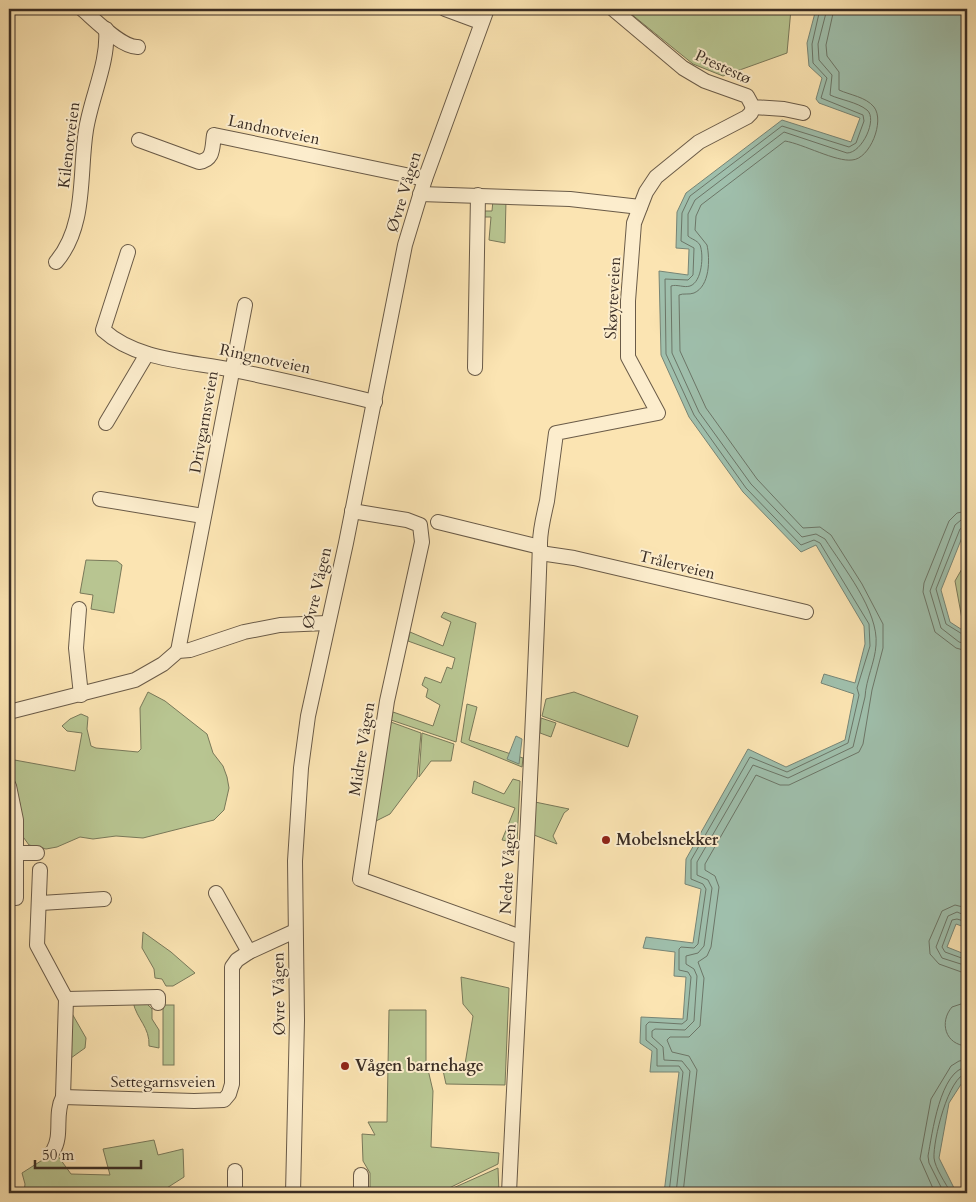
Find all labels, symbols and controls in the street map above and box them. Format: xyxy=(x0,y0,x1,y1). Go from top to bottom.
street label: Prestestø xyxy=(691,44,755,90)
street label: Kilenotveien xyxy=(53,101,85,189)
street label: Landnotveien xyxy=(226,110,322,150)
street label: Øvre Vågen xyxy=(381,149,427,235)
street label: Skøyteveien xyxy=(600,256,626,340)
street label: Ringnotveien xyxy=(217,339,313,379)
street label: Drivgarnsveien xyxy=(184,369,224,475)
street label: Øvre Vågen xyxy=(297,545,337,631)
street label: Trålerveien xyxy=(637,545,717,585)
street label: Midtre Vågen xyxy=(344,701,380,797)
street label: Nedre Vågen xyxy=(495,823,521,915)
place label: Mobelsnekker xyxy=(616,829,719,851)
marker: Mobelsnekker xyxy=(600,834,612,846)
street label: Øvre Vågen xyxy=(267,952,291,1036)
place label: Vågen barnehage xyxy=(355,1055,484,1077)
marker: Vågen barnehage xyxy=(339,1060,351,1072)
street label: Settegarnsveien xyxy=(110,1071,216,1093)
scale bar xyxy=(35,1137,141,1169)
text: 50 m xyxy=(42,1145,74,1165)

